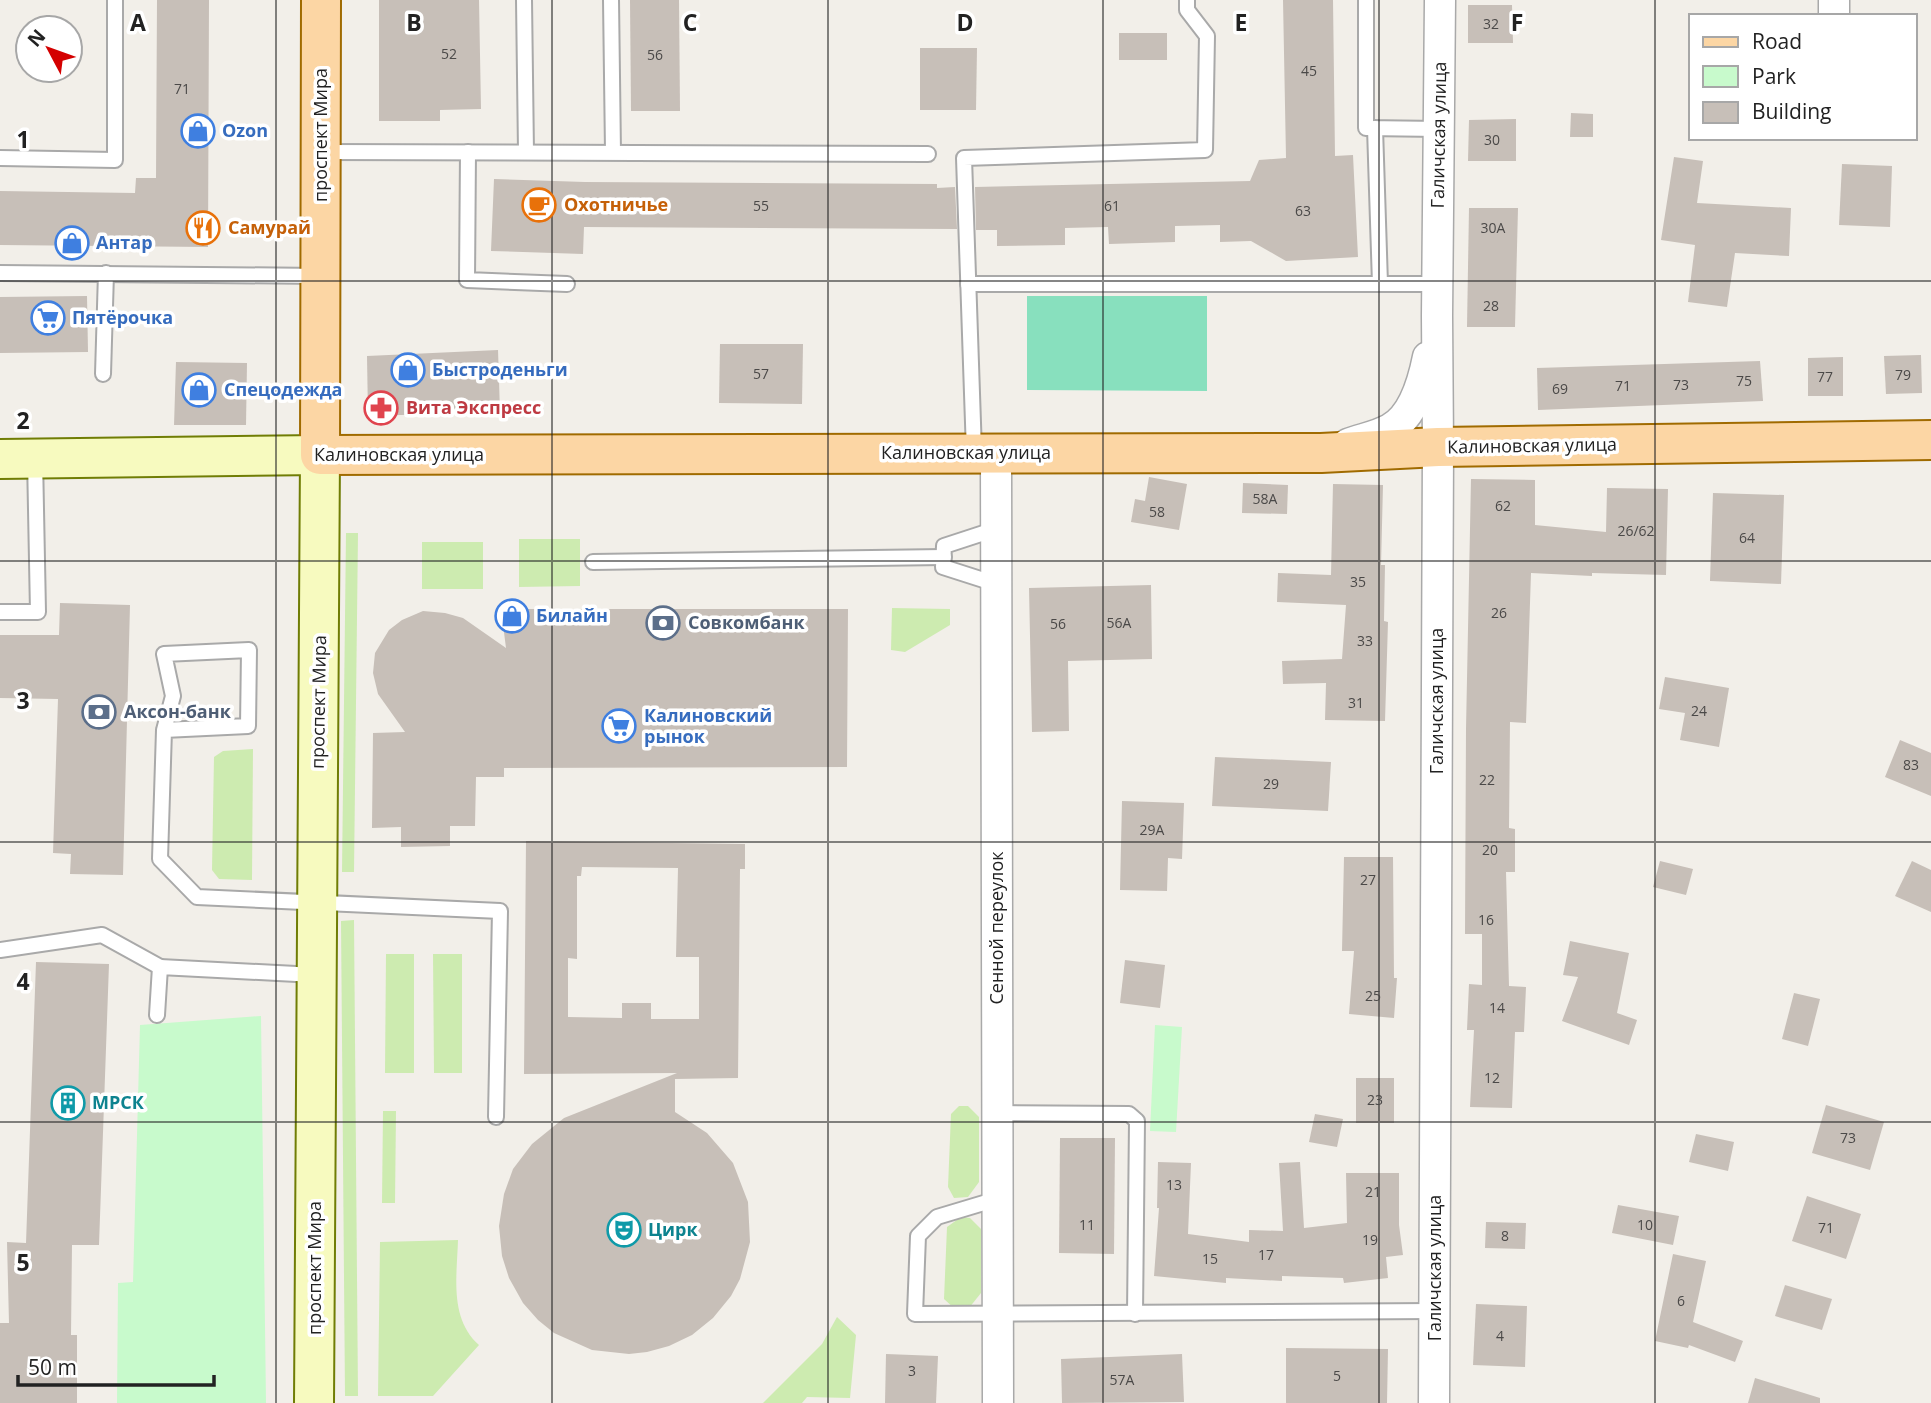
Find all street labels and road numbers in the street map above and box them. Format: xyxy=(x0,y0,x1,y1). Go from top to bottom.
street label: Галичская улица xyxy=(1425,61,1451,209)
street label: проспект Мира xyxy=(308,68,332,202)
street label: Калиновская улица xyxy=(1447,432,1617,458)
street label: Калиновская улица xyxy=(881,440,1051,464)
street label: Калиновская улица xyxy=(314,442,484,466)
street label: Галичская улица xyxy=(1424,628,1448,774)
street label: проспект Мира xyxy=(305,635,331,769)
street label: Сенной переулок xyxy=(984,851,1008,1005)
street label: Галичская улица xyxy=(1422,1195,1446,1341)
street label: проспект Мира xyxy=(302,1201,326,1335)

